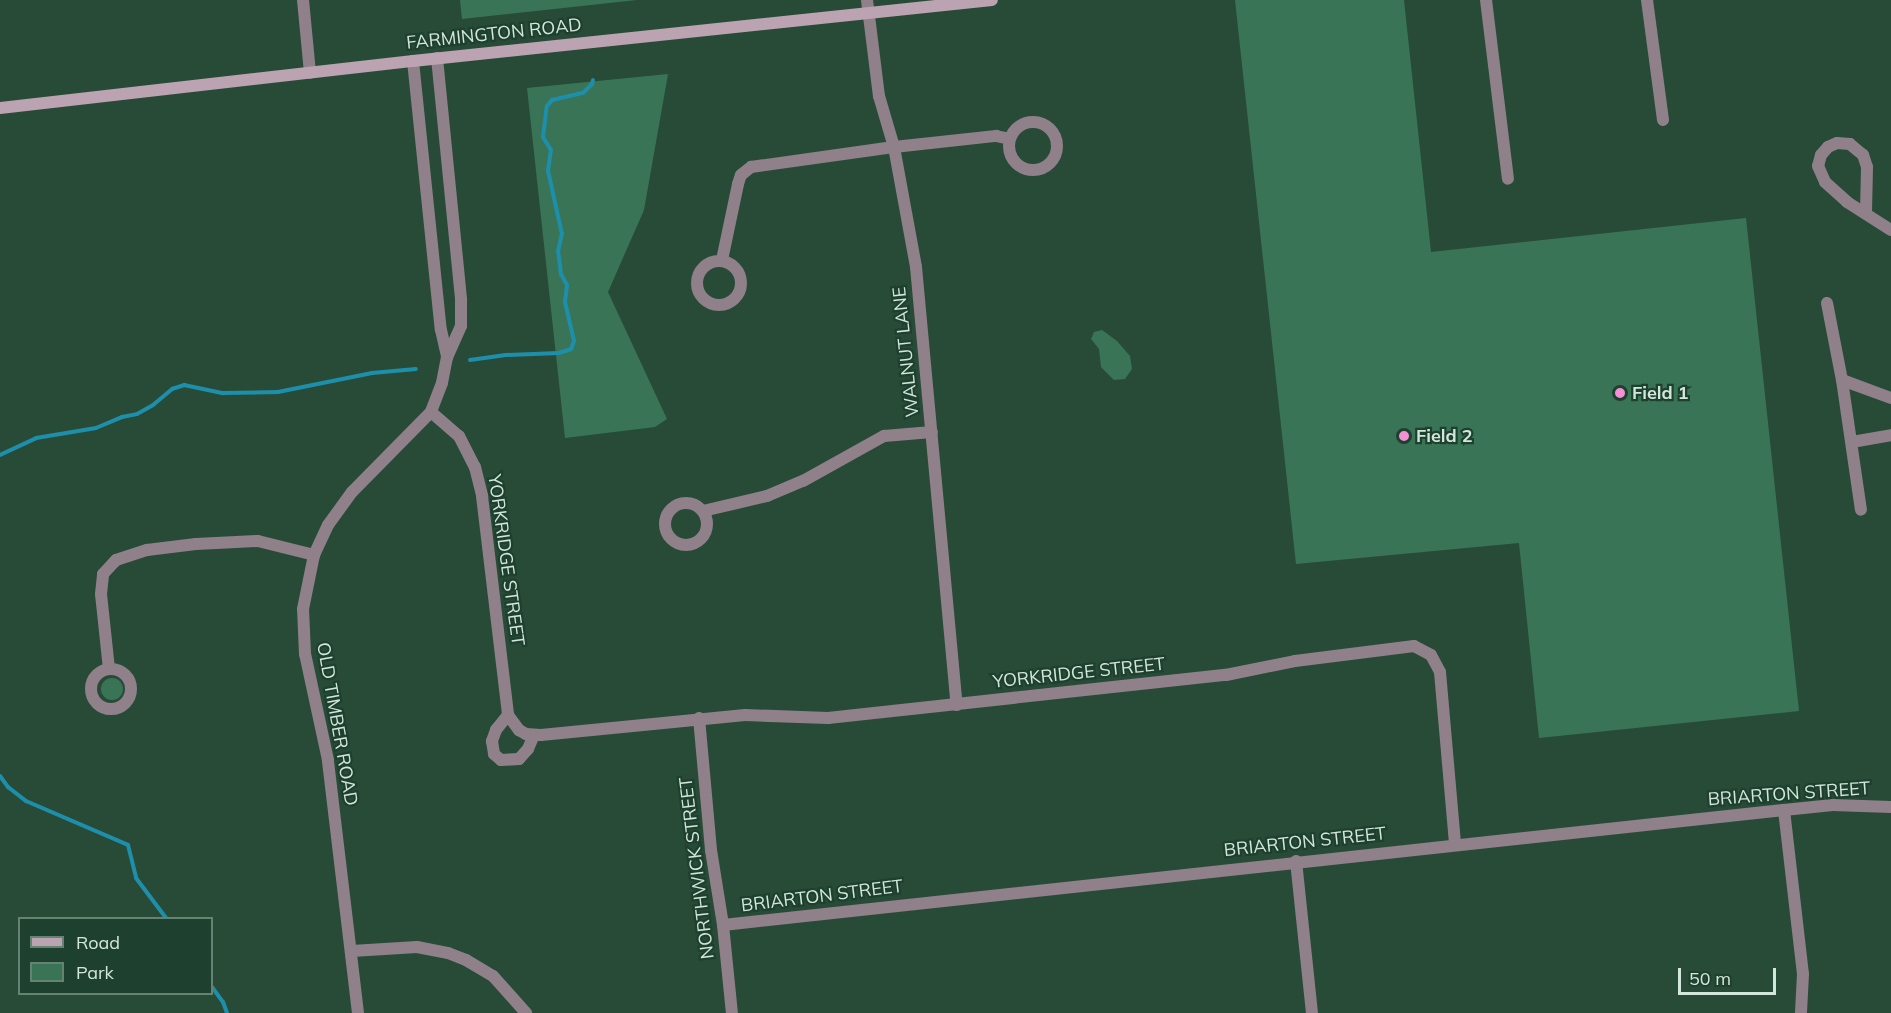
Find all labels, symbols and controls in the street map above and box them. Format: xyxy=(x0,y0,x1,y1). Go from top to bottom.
street label: FARMINGTON ROAD xyxy=(405,14,583,54)
street label: WALNUT LANE xyxy=(888,286,924,418)
place label: Field 1 xyxy=(1632,382,1688,404)
marker: Field 1 xyxy=(1613,386,1627,400)
place label: Field 2 xyxy=(1416,425,1472,447)
marker: Field 2 xyxy=(1397,429,1411,443)
street label: YORKRIDGE STREET xyxy=(483,473,529,647)
street label: OLD TIMBER ROAD xyxy=(312,641,362,807)
street label: YORKRIDGE STREET xyxy=(992,653,1166,693)
street label: NORTHWICK STREET xyxy=(675,776,719,960)
street label: BRIARTON STREET xyxy=(1707,778,1871,810)
street label: BRIARTON STREET xyxy=(1223,823,1387,861)
street label: BRIARTON STREET xyxy=(740,875,904,917)
legend xyxy=(18,917,213,995)
text: Road xyxy=(76,931,120,954)
scale bar xyxy=(1681,956,1778,994)
text: Park xyxy=(76,961,114,984)
text: 50 m xyxy=(1689,967,1731,990)

